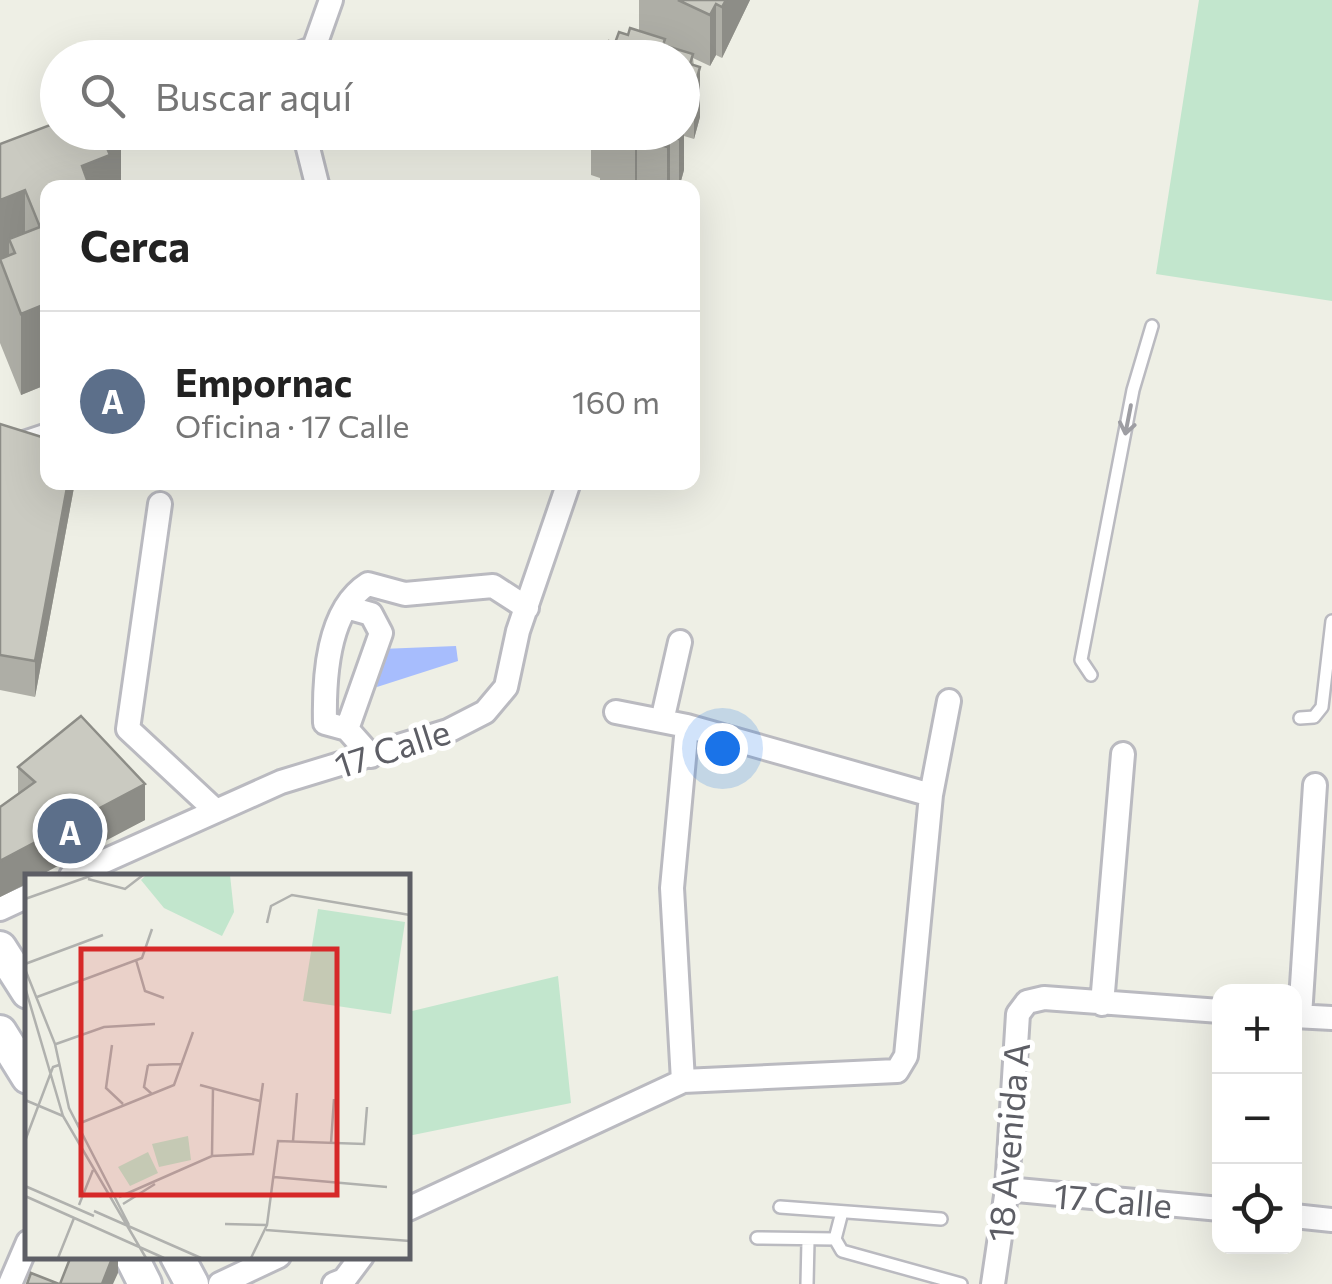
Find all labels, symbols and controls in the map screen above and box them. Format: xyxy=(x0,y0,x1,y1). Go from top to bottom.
search box xyxy=(40,40,700,150)
icon: search xyxy=(75,68,130,123)
text: Buscar aquí xyxy=(155,72,352,119)
text: Cerca xyxy=(80,219,190,271)
text: Empornac xyxy=(175,358,352,405)
text: A xyxy=(101,381,124,421)
text: 160 m xyxy=(572,381,660,421)
one-way arrow xyxy=(1118,403,1137,436)
text: Oficina · 17 Calle xyxy=(175,405,409,445)
street label: 17 Calle xyxy=(329,708,455,786)
your location xyxy=(697,723,748,774)
pin: A xyxy=(38,794,102,868)
inset map xyxy=(25,874,410,1259)
map controls xyxy=(1212,984,1302,1254)
button: + xyxy=(1212,984,1302,1074)
street label: 18 Avenida A xyxy=(977,1041,1037,1243)
button: − xyxy=(1212,1074,1302,1164)
button: locate xyxy=(1212,1164,1302,1254)
street label: 17 Calle xyxy=(1052,1172,1174,1226)

